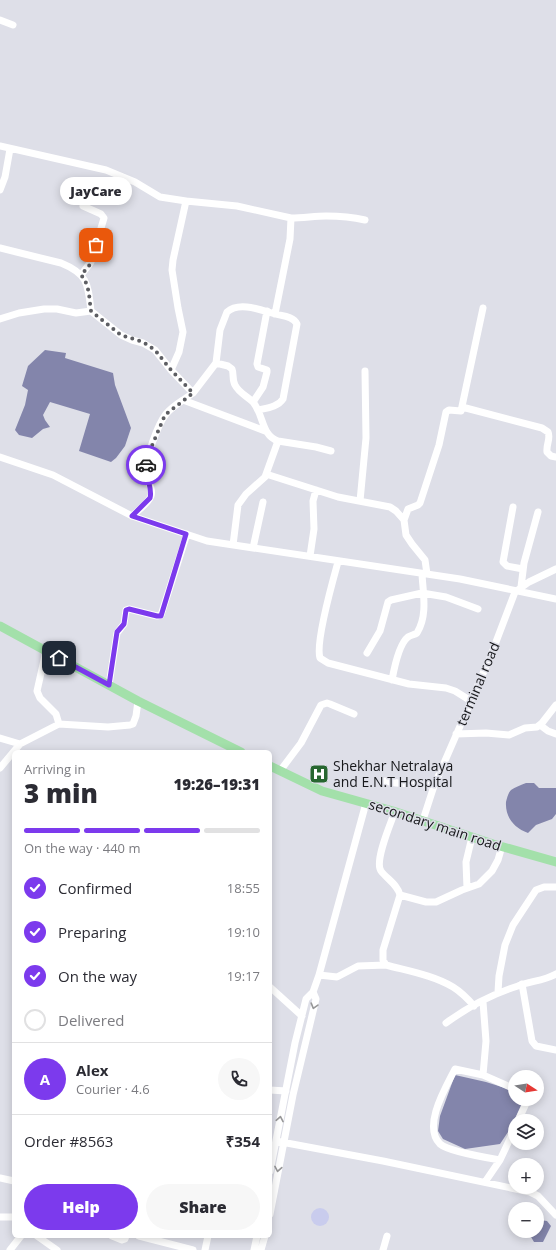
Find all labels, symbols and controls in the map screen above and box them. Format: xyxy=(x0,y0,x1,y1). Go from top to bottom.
callout: JayCare xyxy=(60,177,132,205)
text: JayCare xyxy=(70,182,122,200)
pin xyxy=(79,228,113,262)
icon: bag xyxy=(85,234,107,256)
courier xyxy=(126,445,166,485)
icon: car xyxy=(135,454,157,476)
street label: terminal road xyxy=(451,639,504,729)
pin xyxy=(42,641,76,675)
icon: home xyxy=(48,647,70,669)
place label: Shekhar Netralaya and E.N.T Hospital xyxy=(333,756,453,791)
text: Arriving in xyxy=(24,760,86,778)
hospital icon: Shekhar Netralaya and E.N.T Hospital xyxy=(308,763,330,785)
text: 19:26–19:31 xyxy=(174,774,260,794)
text: 3 min xyxy=(24,775,98,811)
street label: secondary main road xyxy=(367,794,504,855)
text: On the way · 440 m xyxy=(24,839,140,857)
icon: check xyxy=(24,877,46,899)
text: Confirmed xyxy=(58,878,132,898)
text: 18:55 xyxy=(227,879,260,897)
icon: check xyxy=(24,921,46,943)
text: Preparing xyxy=(58,922,126,942)
text: 19:10 xyxy=(227,923,260,941)
icon: check xyxy=(24,965,46,987)
text: On the way xyxy=(58,966,137,986)
text: 19:17 xyxy=(227,967,260,985)
one-way arrow xyxy=(310,1003,319,1010)
text: Delivered xyxy=(58,1010,125,1030)
button: phone xyxy=(218,1058,260,1100)
text: Alex xyxy=(76,1060,108,1080)
text: A xyxy=(40,1069,50,1089)
north arrow xyxy=(508,1070,544,1106)
map controls xyxy=(508,1070,544,1238)
text: Courier · 4.6 xyxy=(76,1080,150,1098)
button: layers xyxy=(508,1114,544,1150)
one-way arrow xyxy=(275,1116,284,1122)
text: Order #8563 xyxy=(24,1131,113,1151)
text: ₹354 xyxy=(226,1131,260,1151)
button: + xyxy=(508,1158,544,1194)
one-way arrow xyxy=(275,1166,283,1172)
button: Help xyxy=(24,1184,138,1230)
button: Share xyxy=(146,1184,260,1230)
button: − xyxy=(508,1202,544,1238)

